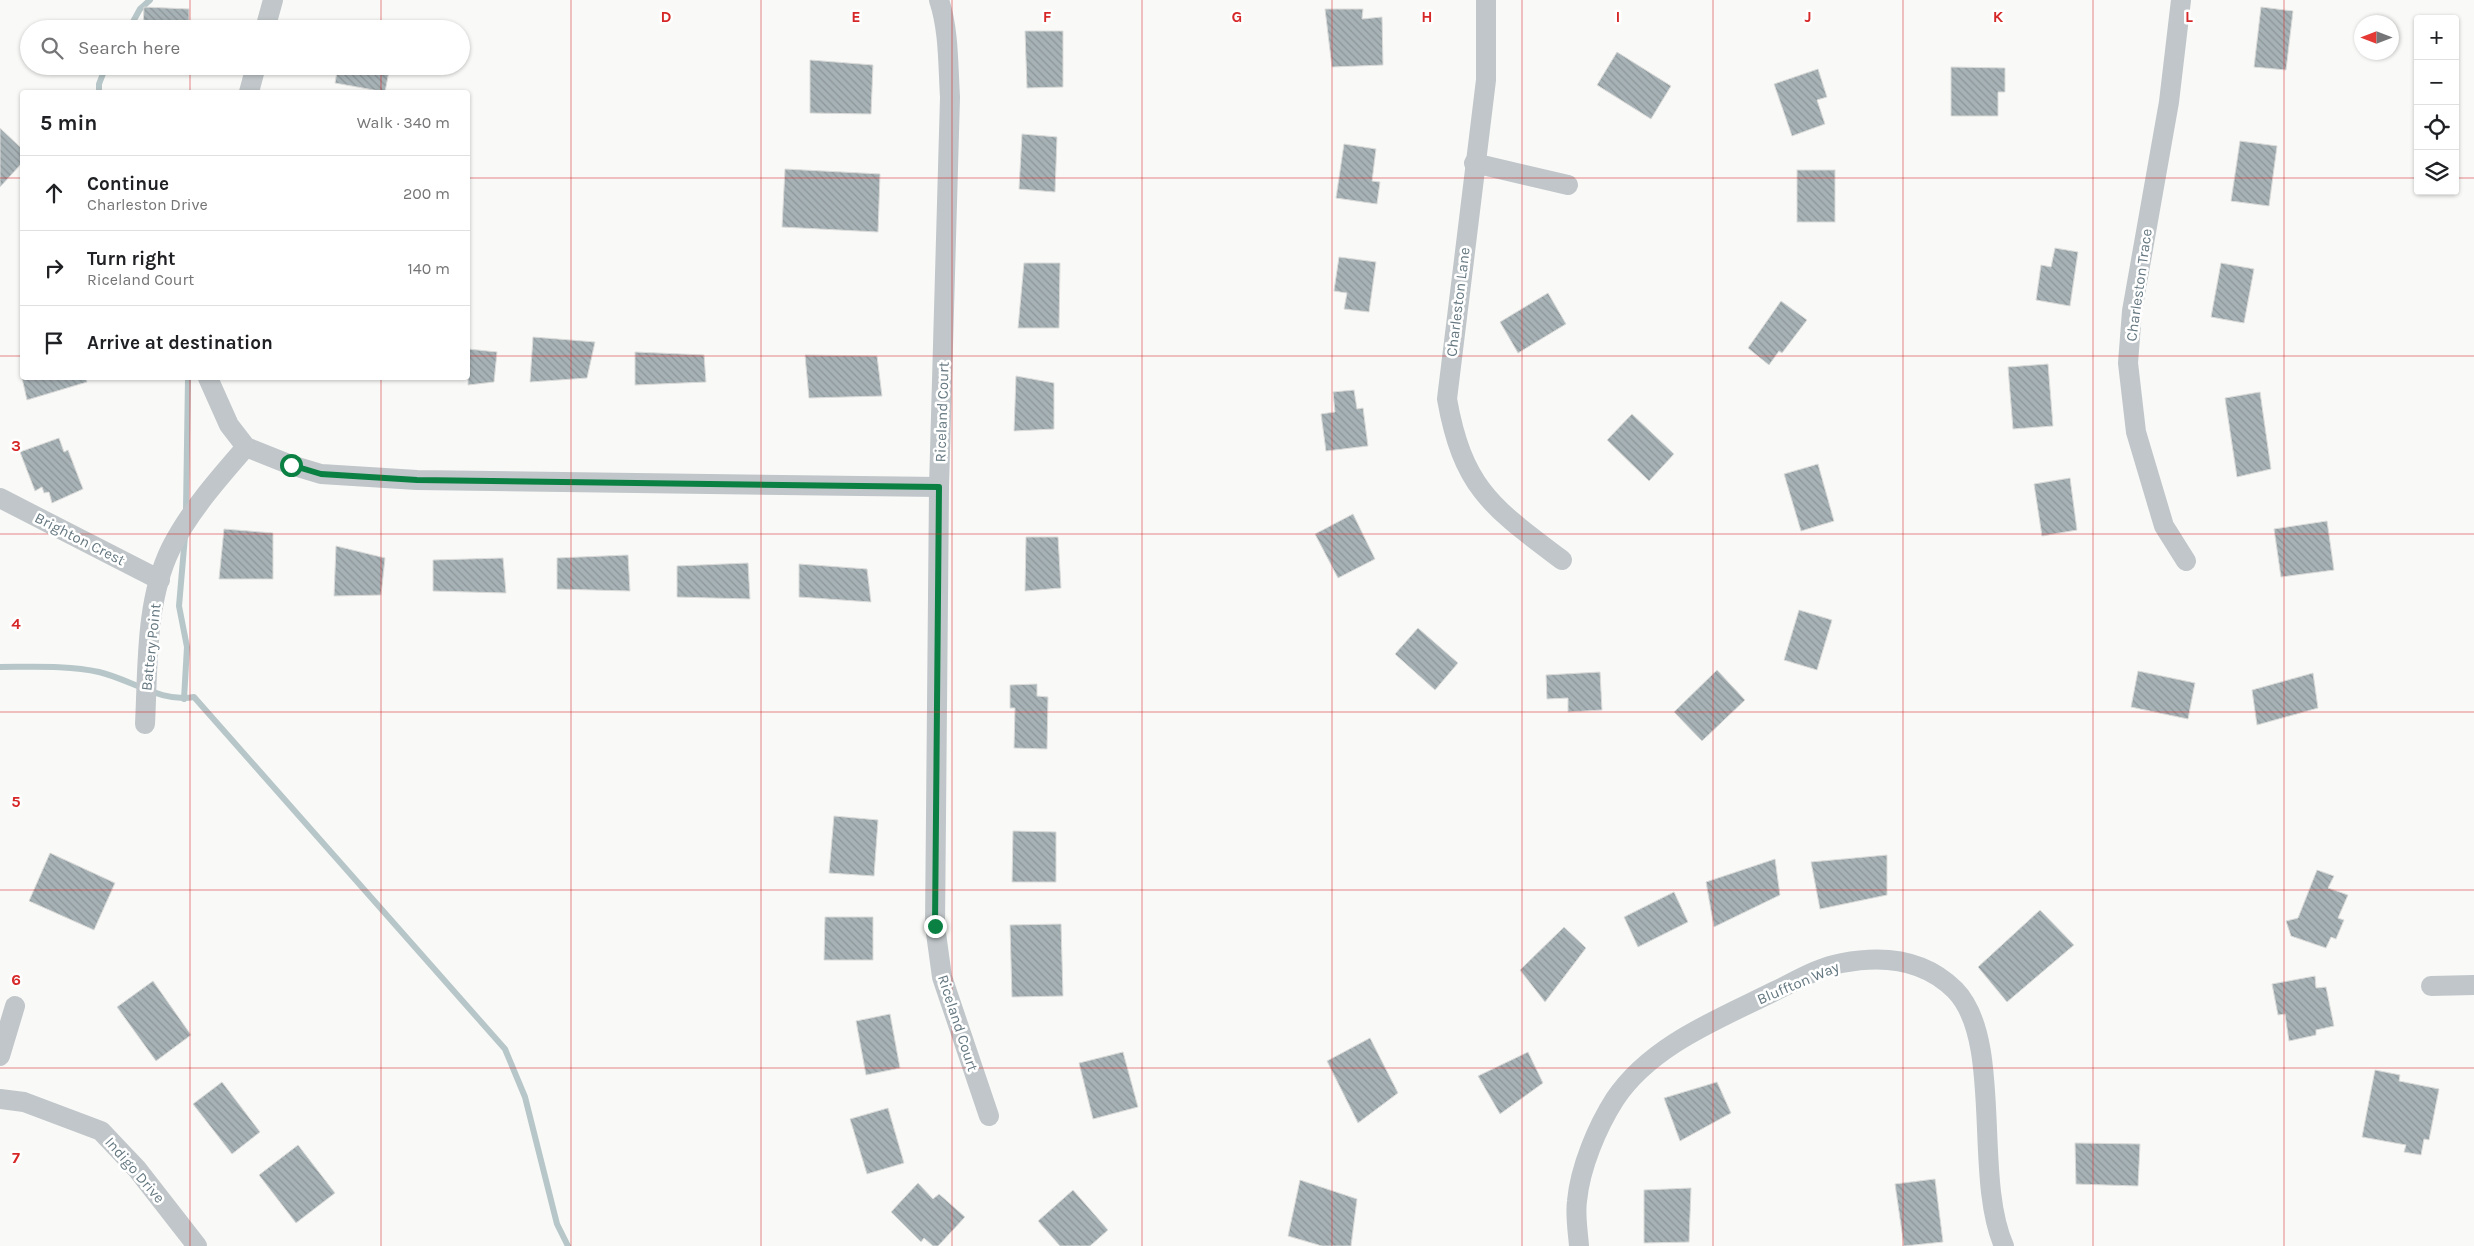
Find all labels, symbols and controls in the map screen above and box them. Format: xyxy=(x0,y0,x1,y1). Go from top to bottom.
text: D xyxy=(661,7,672,26)
text: E xyxy=(851,7,861,26)
text: F xyxy=(1043,7,1052,26)
text: G xyxy=(1232,7,1242,26)
text: H xyxy=(1421,7,1433,26)
text: I xyxy=(1616,7,1620,26)
text: J xyxy=(1804,7,1812,26)
text: K xyxy=(1993,7,2004,26)
text: L xyxy=(2185,7,2193,26)
north arrow xyxy=(2354,15,2399,60)
map controls xyxy=(2414,15,2459,195)
button: + xyxy=(2414,15,2459,60)
search box xyxy=(20,20,470,75)
icon: search xyxy=(38,34,66,62)
text: Search here xyxy=(78,37,180,59)
button: − xyxy=(2414,60,2459,105)
button: locate xyxy=(2414,105,2459,150)
text: 5 min xyxy=(40,111,97,135)
text: Walk · 340 m xyxy=(357,113,450,132)
button: layers xyxy=(2414,150,2459,195)
text: Continue xyxy=(87,173,169,195)
icon: ahead xyxy=(40,179,68,207)
text: 200 m xyxy=(403,184,450,203)
text: Charleston Drive xyxy=(87,195,208,214)
street label: Charleston Trace xyxy=(2122,227,2156,343)
street label: Charleston Lane xyxy=(1442,246,1474,358)
text: Turn right xyxy=(87,248,176,270)
icon: right xyxy=(40,254,68,282)
text: 140 m xyxy=(408,259,450,278)
text: Riceland Court xyxy=(87,270,194,289)
icon: arrive xyxy=(40,329,68,357)
text: Arrive at destination xyxy=(87,332,273,354)
street label: Riceland Court xyxy=(931,361,953,463)
text: 3 xyxy=(11,436,21,455)
route start xyxy=(280,454,303,477)
street label: Brighton Crest xyxy=(32,509,129,570)
street label: Battery Point xyxy=(137,602,165,692)
text: 4 xyxy=(11,614,21,633)
text: 5 xyxy=(11,792,21,811)
route end xyxy=(924,915,947,938)
street label: Bluffton Way xyxy=(1754,958,1842,1008)
text: 6 xyxy=(11,970,21,989)
street label: Riceland Court xyxy=(934,972,982,1074)
street label: Indigo Drive xyxy=(101,1133,169,1207)
text: 7 xyxy=(12,1148,20,1167)

